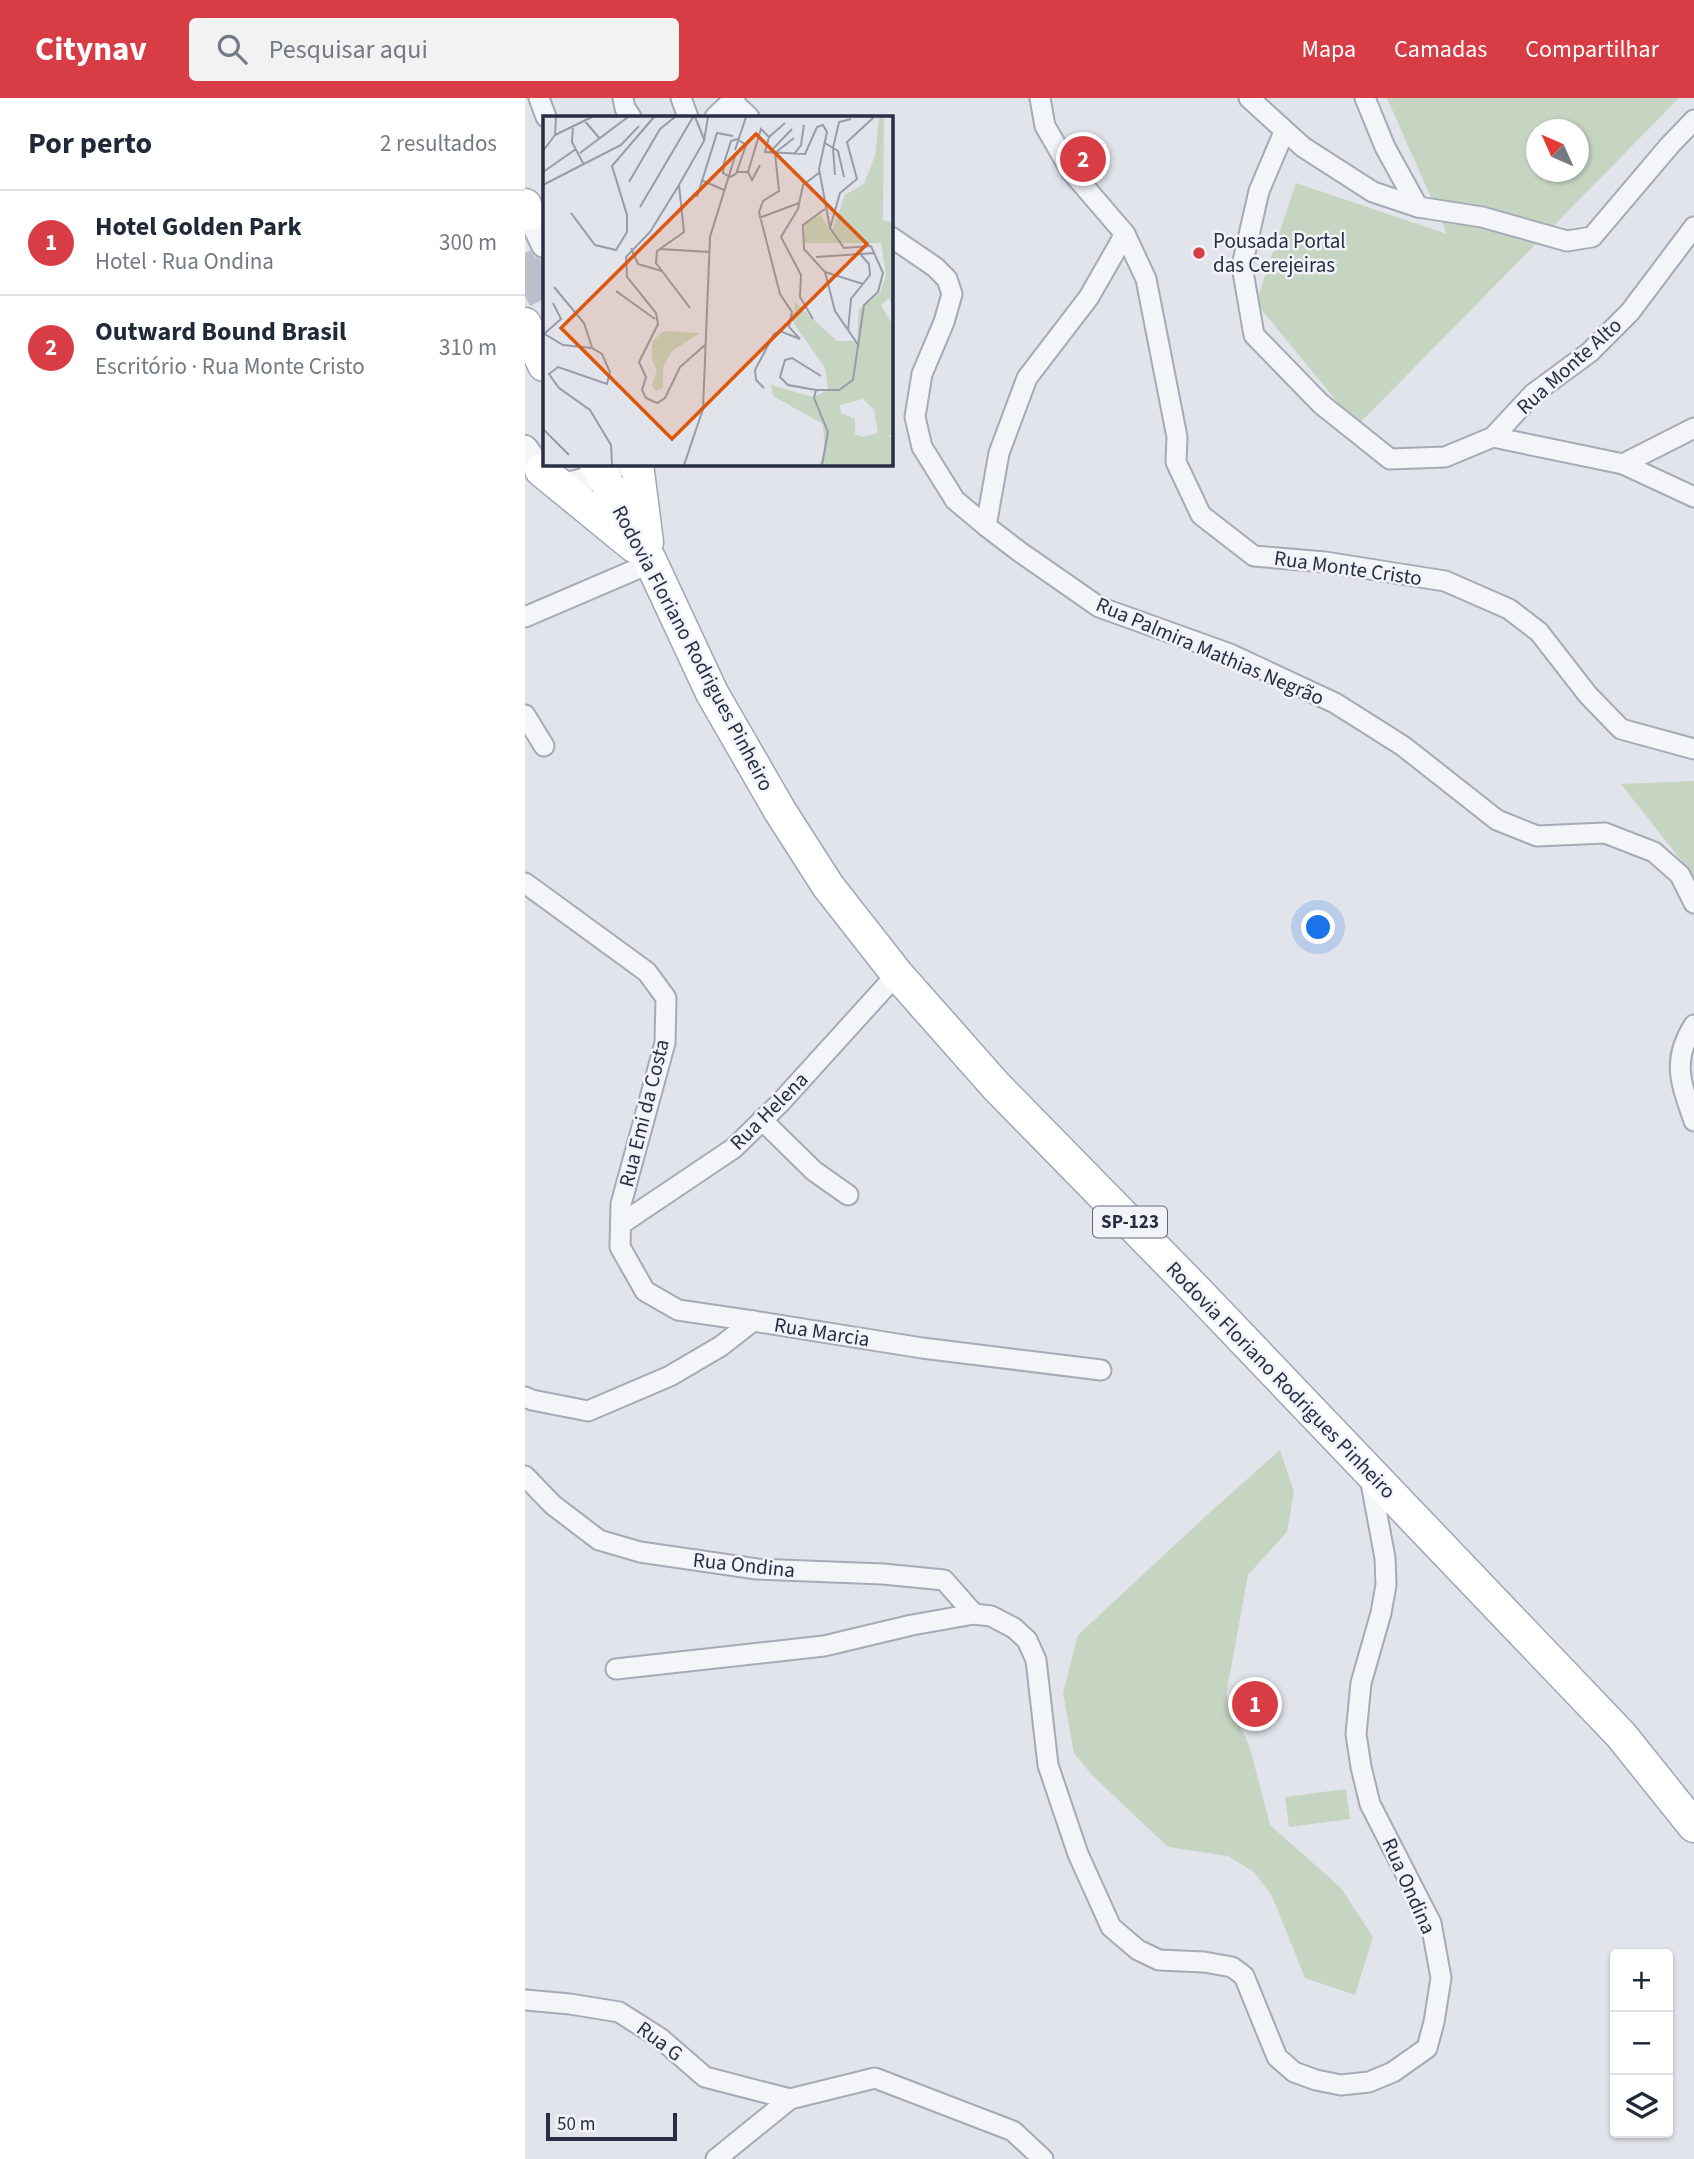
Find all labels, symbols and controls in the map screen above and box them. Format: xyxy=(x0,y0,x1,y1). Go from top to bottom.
search box xyxy=(189,18,679,81)
text: Citynav xyxy=(35,26,147,73)
icon: search xyxy=(213,30,251,68)
text: Pesquisar aqui xyxy=(269,31,428,68)
text: Mapa xyxy=(1301,32,1356,67)
text: Camadas xyxy=(1394,32,1487,67)
text: Compartilhar xyxy=(1525,32,1659,67)
inset map xyxy=(543,116,893,466)
north arrow xyxy=(1526,119,1589,182)
text: Por perto xyxy=(28,122,152,165)
text: 2 resultados xyxy=(380,127,497,160)
pin: 2 xyxy=(1060,133,1106,185)
text: Hotel Golden Park xyxy=(95,208,302,245)
text: 1 xyxy=(45,226,57,259)
text: 300 m xyxy=(439,226,497,259)
place label: Pousada Portal das Cerejeiras xyxy=(1213,226,1346,280)
text: Hotel · Rua Ondina xyxy=(95,245,274,278)
marker: Pousada Portal das Cerejeiras xyxy=(1191,245,1207,261)
street label: Rua Monte Alto xyxy=(1510,310,1628,422)
text: Outward Bound Brasil xyxy=(95,313,346,350)
text: 2 xyxy=(45,331,57,364)
text: 310 m xyxy=(439,331,497,364)
text: Escritório · Rua Monte Cristo xyxy=(95,350,365,383)
street label: Rodovia Floriano Rodrigues Pinheiro xyxy=(605,500,781,796)
street label: Rua Monte Cristo xyxy=(1272,543,1424,593)
street label: Rua Palmira Mathias Negrão xyxy=(1091,589,1329,713)
your location xyxy=(1301,910,1335,944)
street label: Rua Emi da Costa xyxy=(611,1036,677,1190)
street label: Rua Helena xyxy=(723,1065,815,1157)
road number: SP-123 xyxy=(1093,1206,1167,1238)
street label: Rodovia Floriano Rodrigues Pinheiro xyxy=(1159,1255,1403,1505)
street label: Rua Marcia xyxy=(772,1310,872,1354)
street label: Rua Ondina xyxy=(691,1545,797,1585)
pin: 1 xyxy=(1232,1678,1278,1730)
street label: Rua Ondina xyxy=(1374,1833,1444,1939)
map controls xyxy=(1610,1949,1673,2138)
button: + xyxy=(1610,1949,1673,2012)
button: − xyxy=(1610,2012,1673,2075)
street label: Rua G xyxy=(631,2014,689,2068)
button: layers xyxy=(1610,2075,1673,2138)
scale bar xyxy=(546,2110,677,2142)
text: 50 m xyxy=(557,2111,595,2138)

